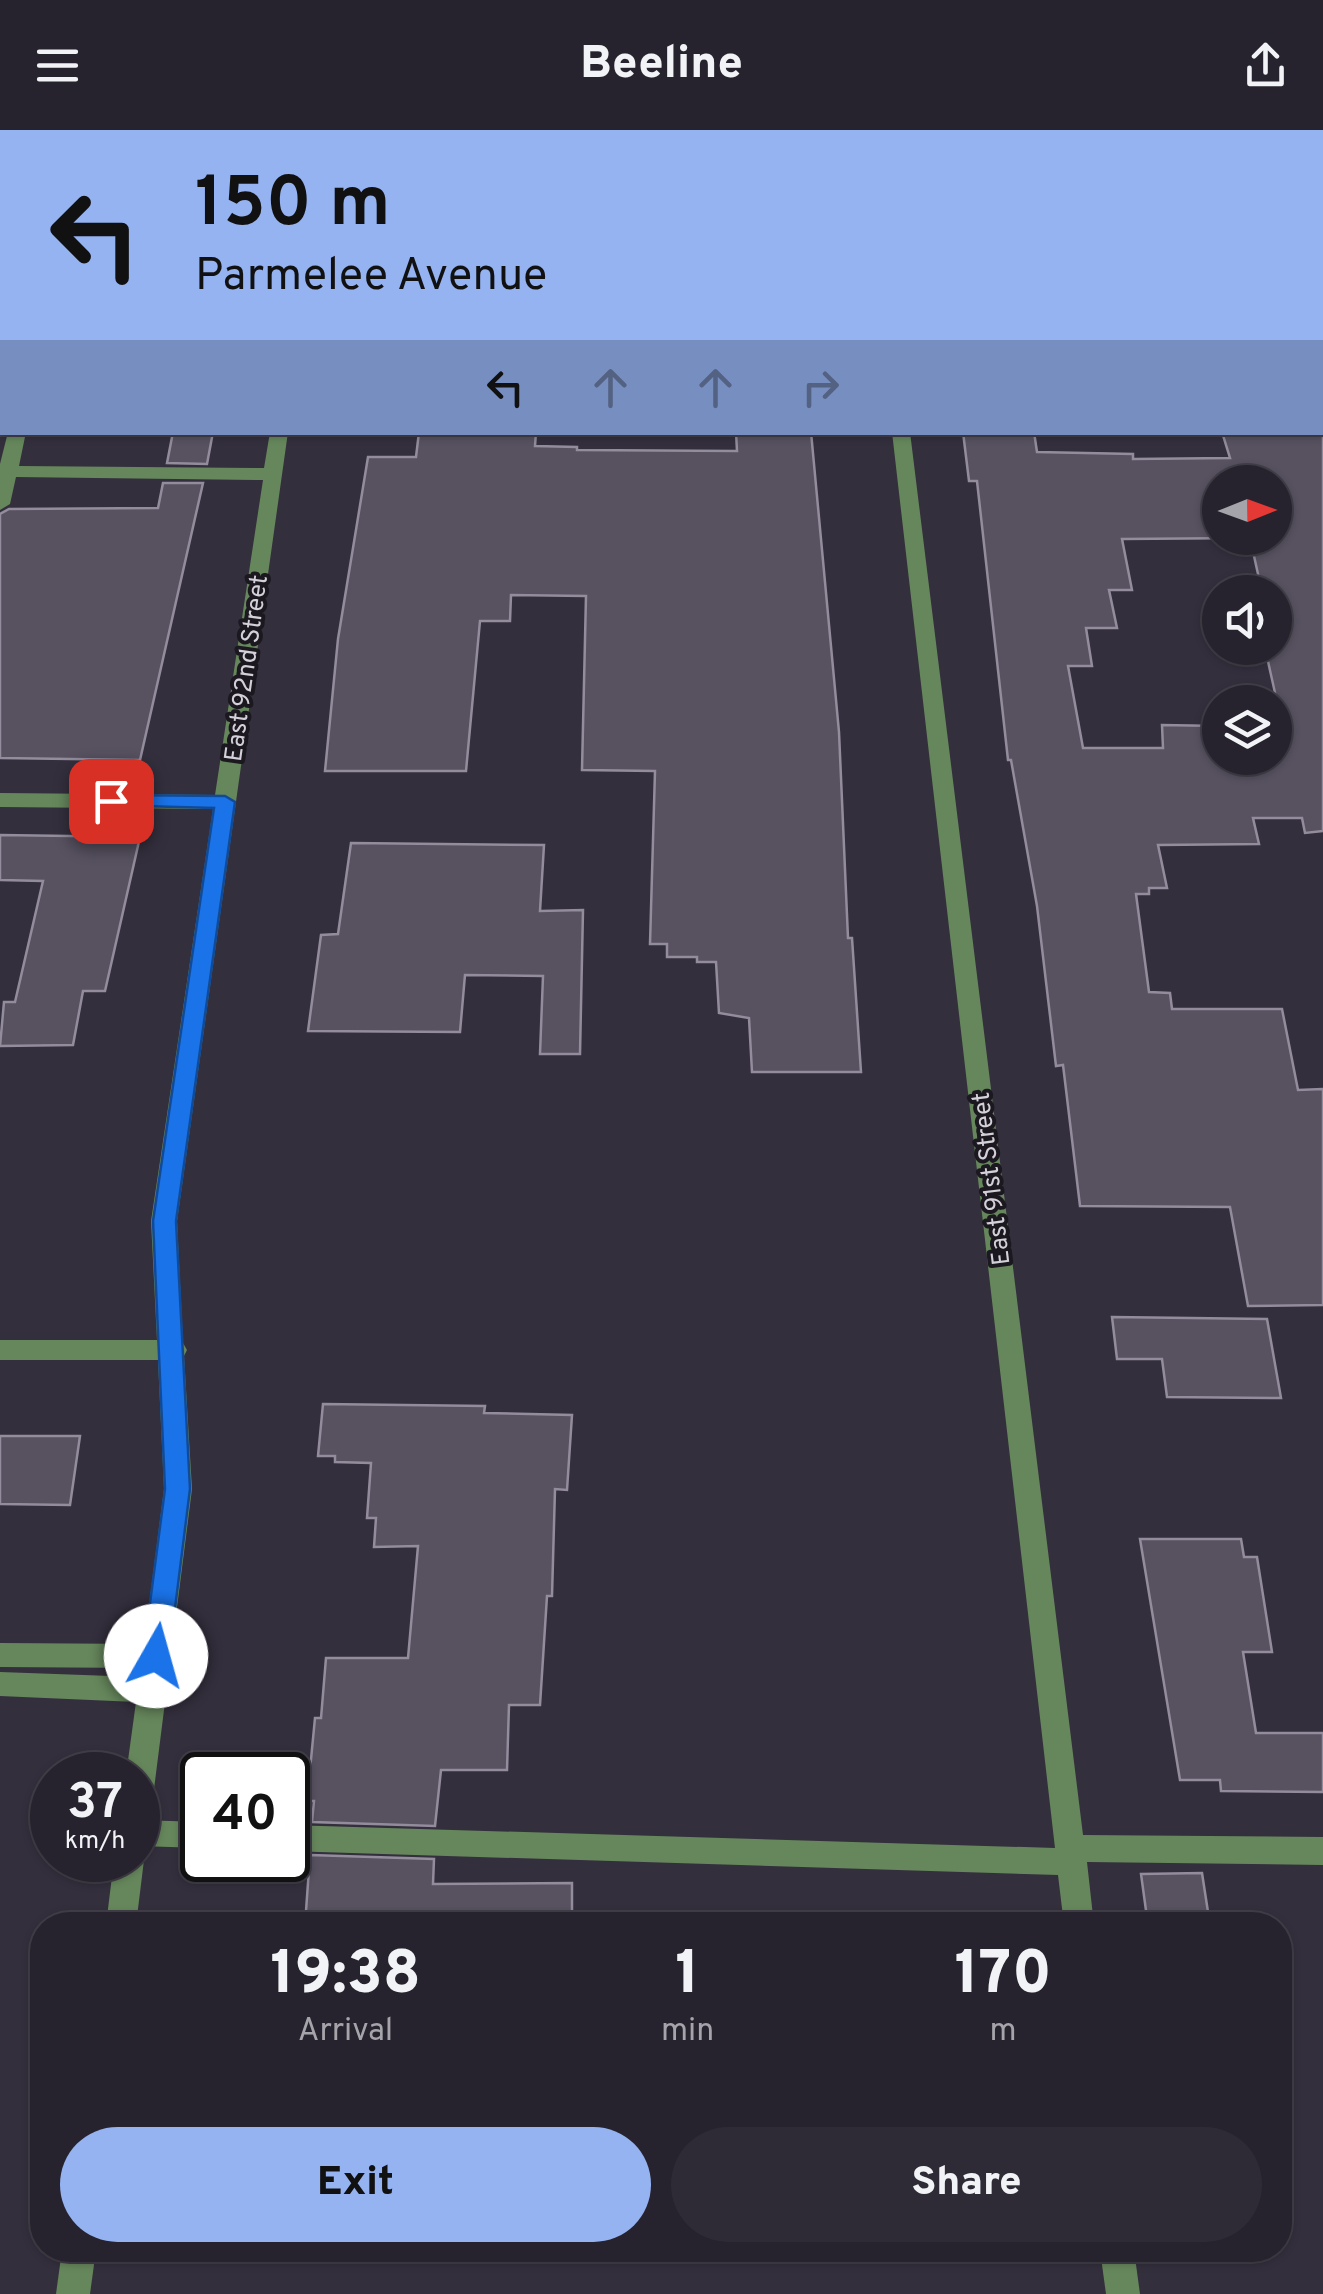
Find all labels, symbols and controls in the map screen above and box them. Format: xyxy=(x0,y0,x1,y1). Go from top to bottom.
text: Beeline xyxy=(580,37,743,94)
icon: menu xyxy=(30,38,85,93)
icon: share xyxy=(1238,38,1293,93)
text: 150 m xyxy=(195,162,390,251)
icon: left xyxy=(30,170,160,300)
text: Parmelee Avenue xyxy=(195,249,547,306)
icon: left xyxy=(478,360,533,415)
icon: ahead xyxy=(583,360,638,415)
icon: ahead xyxy=(688,360,743,415)
icon: right xyxy=(793,360,848,415)
north arrow xyxy=(1202,465,1292,555)
map controls xyxy=(1202,465,1292,775)
street label: East 92nd Street xyxy=(219,573,277,764)
button: sound xyxy=(1202,575,1292,665)
button: layers xyxy=(1202,685,1292,775)
pin xyxy=(69,759,154,844)
icon: arrive xyxy=(84,774,139,829)
street label: East 91st Street xyxy=(966,1090,1019,1267)
position arrow xyxy=(104,1604,208,1708)
speed limit sign: 40 xyxy=(180,1752,310,1882)
text: 37 xyxy=(67,1773,123,1836)
text: km/h xyxy=(65,1826,125,1858)
text: 19:38 xyxy=(270,1939,421,2015)
text: 1 xyxy=(675,1939,700,2015)
text: 170 xyxy=(954,1939,1052,2015)
text: Arrival xyxy=(298,2012,393,2052)
text: min xyxy=(661,2012,714,2052)
text: m xyxy=(990,2012,1017,2052)
button: Exit xyxy=(60,2127,651,2242)
button: Share xyxy=(671,2127,1262,2242)

